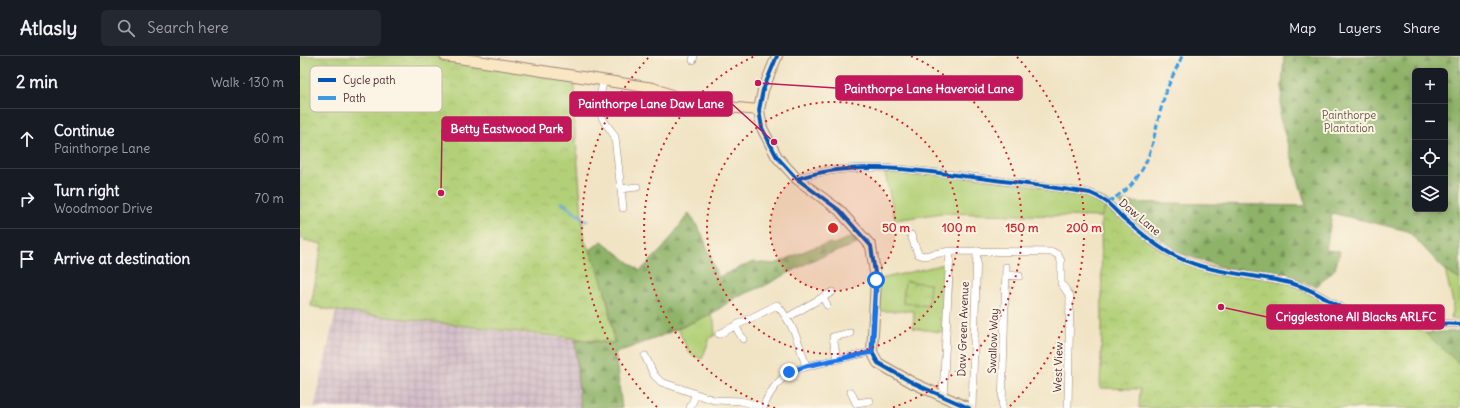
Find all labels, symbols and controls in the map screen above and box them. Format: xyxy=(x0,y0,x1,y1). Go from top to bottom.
search box xyxy=(101,10,381,46)
text: Atlasly xyxy=(20,16,77,40)
icon: search xyxy=(115,17,137,39)
text: Search here xyxy=(147,18,229,37)
text: Map xyxy=(1289,19,1316,37)
text: Layers xyxy=(1338,19,1381,37)
text: Share xyxy=(1403,19,1440,37)
legend xyxy=(310,66,442,112)
map controls xyxy=(1412,68,1448,212)
button: + xyxy=(1412,68,1448,104)
text: 2 min xyxy=(16,71,58,93)
text: Cycle path xyxy=(343,73,396,87)
text: Walk · 130 m xyxy=(211,74,284,91)
callout: Painthorpe Lane Haveroid Lane xyxy=(836,76,1022,100)
text: Painthorpe Lane Haveroid Lane xyxy=(844,81,1015,97)
text: Path xyxy=(343,91,366,105)
callout: Painthorpe Lane Daw Lane xyxy=(570,92,732,116)
text: Painthorpe Lane Daw Lane xyxy=(578,96,725,112)
button: − xyxy=(1412,104,1448,140)
park label: Painthorpe Plantation xyxy=(1322,108,1376,135)
callout: Betty Eastwood Park xyxy=(442,117,571,141)
text: Continue xyxy=(54,121,115,140)
text: Betty Eastwood Park xyxy=(451,121,563,137)
icon: ahead xyxy=(16,128,38,150)
text: 60 m xyxy=(253,130,284,147)
text: Painthorpe Lane xyxy=(54,140,150,157)
button: locate xyxy=(1412,140,1448,176)
button: layers xyxy=(1412,176,1448,212)
text: Turn right xyxy=(54,181,119,200)
icon: right xyxy=(16,188,38,210)
text: 70 m xyxy=(255,190,284,207)
street label: Daw Lane xyxy=(1116,196,1164,238)
text: Woodmoor Drive xyxy=(54,200,153,217)
text: 50 m xyxy=(882,220,911,235)
text: 100 m xyxy=(942,220,976,235)
text: 150 m xyxy=(1006,220,1039,235)
text: 200 m xyxy=(1066,220,1102,235)
centre of rings xyxy=(826,221,840,235)
icon: arrive xyxy=(16,248,38,270)
text: Arrive at destination xyxy=(54,249,190,268)
route start xyxy=(867,271,885,289)
street label: Daw Green Avenue xyxy=(954,281,972,377)
callout: Crigglestone All Blacks ARLFC xyxy=(1267,305,1444,329)
street label: Swallow Way xyxy=(985,308,1001,374)
text: Crigglestone All Blacks ARLFC xyxy=(1276,309,1436,325)
street label: West View xyxy=(1050,341,1066,393)
route end xyxy=(780,363,798,381)

